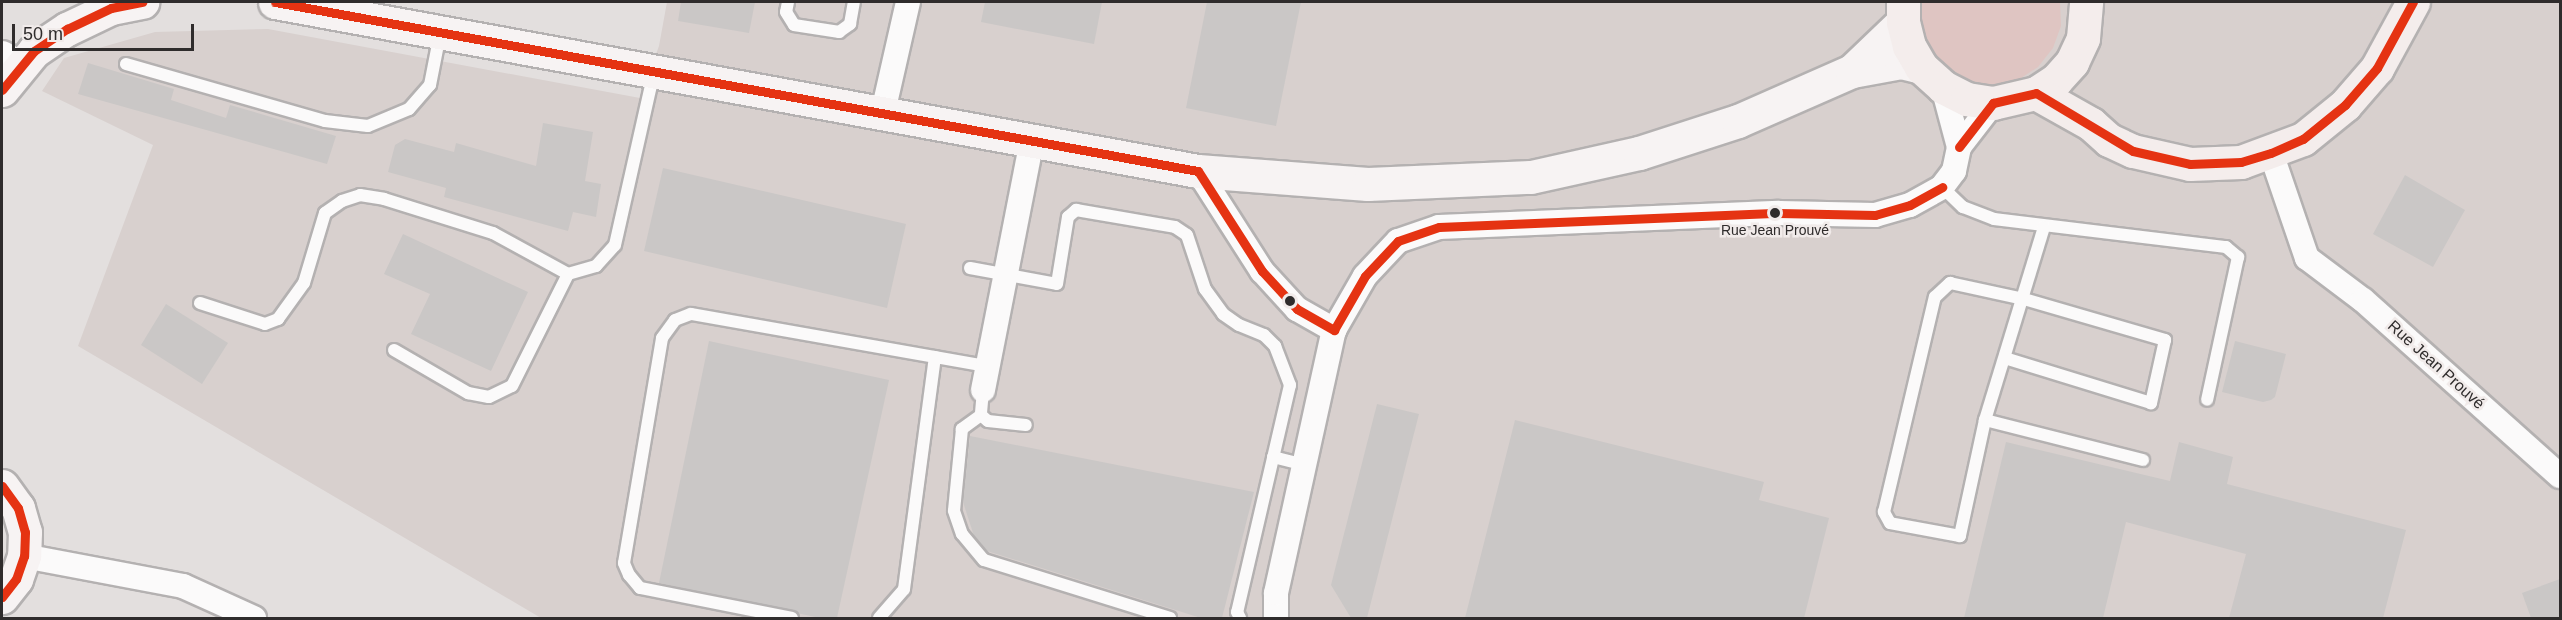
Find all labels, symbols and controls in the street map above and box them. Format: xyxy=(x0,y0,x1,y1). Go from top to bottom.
scale bar xyxy=(15,12,196,50)
text: 50 m xyxy=(23,24,63,44)
marker: Rue Jean Prouvé xyxy=(1769,207,1781,219)
place label: Rue Jean Prouvé xyxy=(1721,222,1829,238)
unlabelled marker xyxy=(1284,295,1296,307)
street label: Rue Jean Prouvé xyxy=(2384,317,2488,413)

